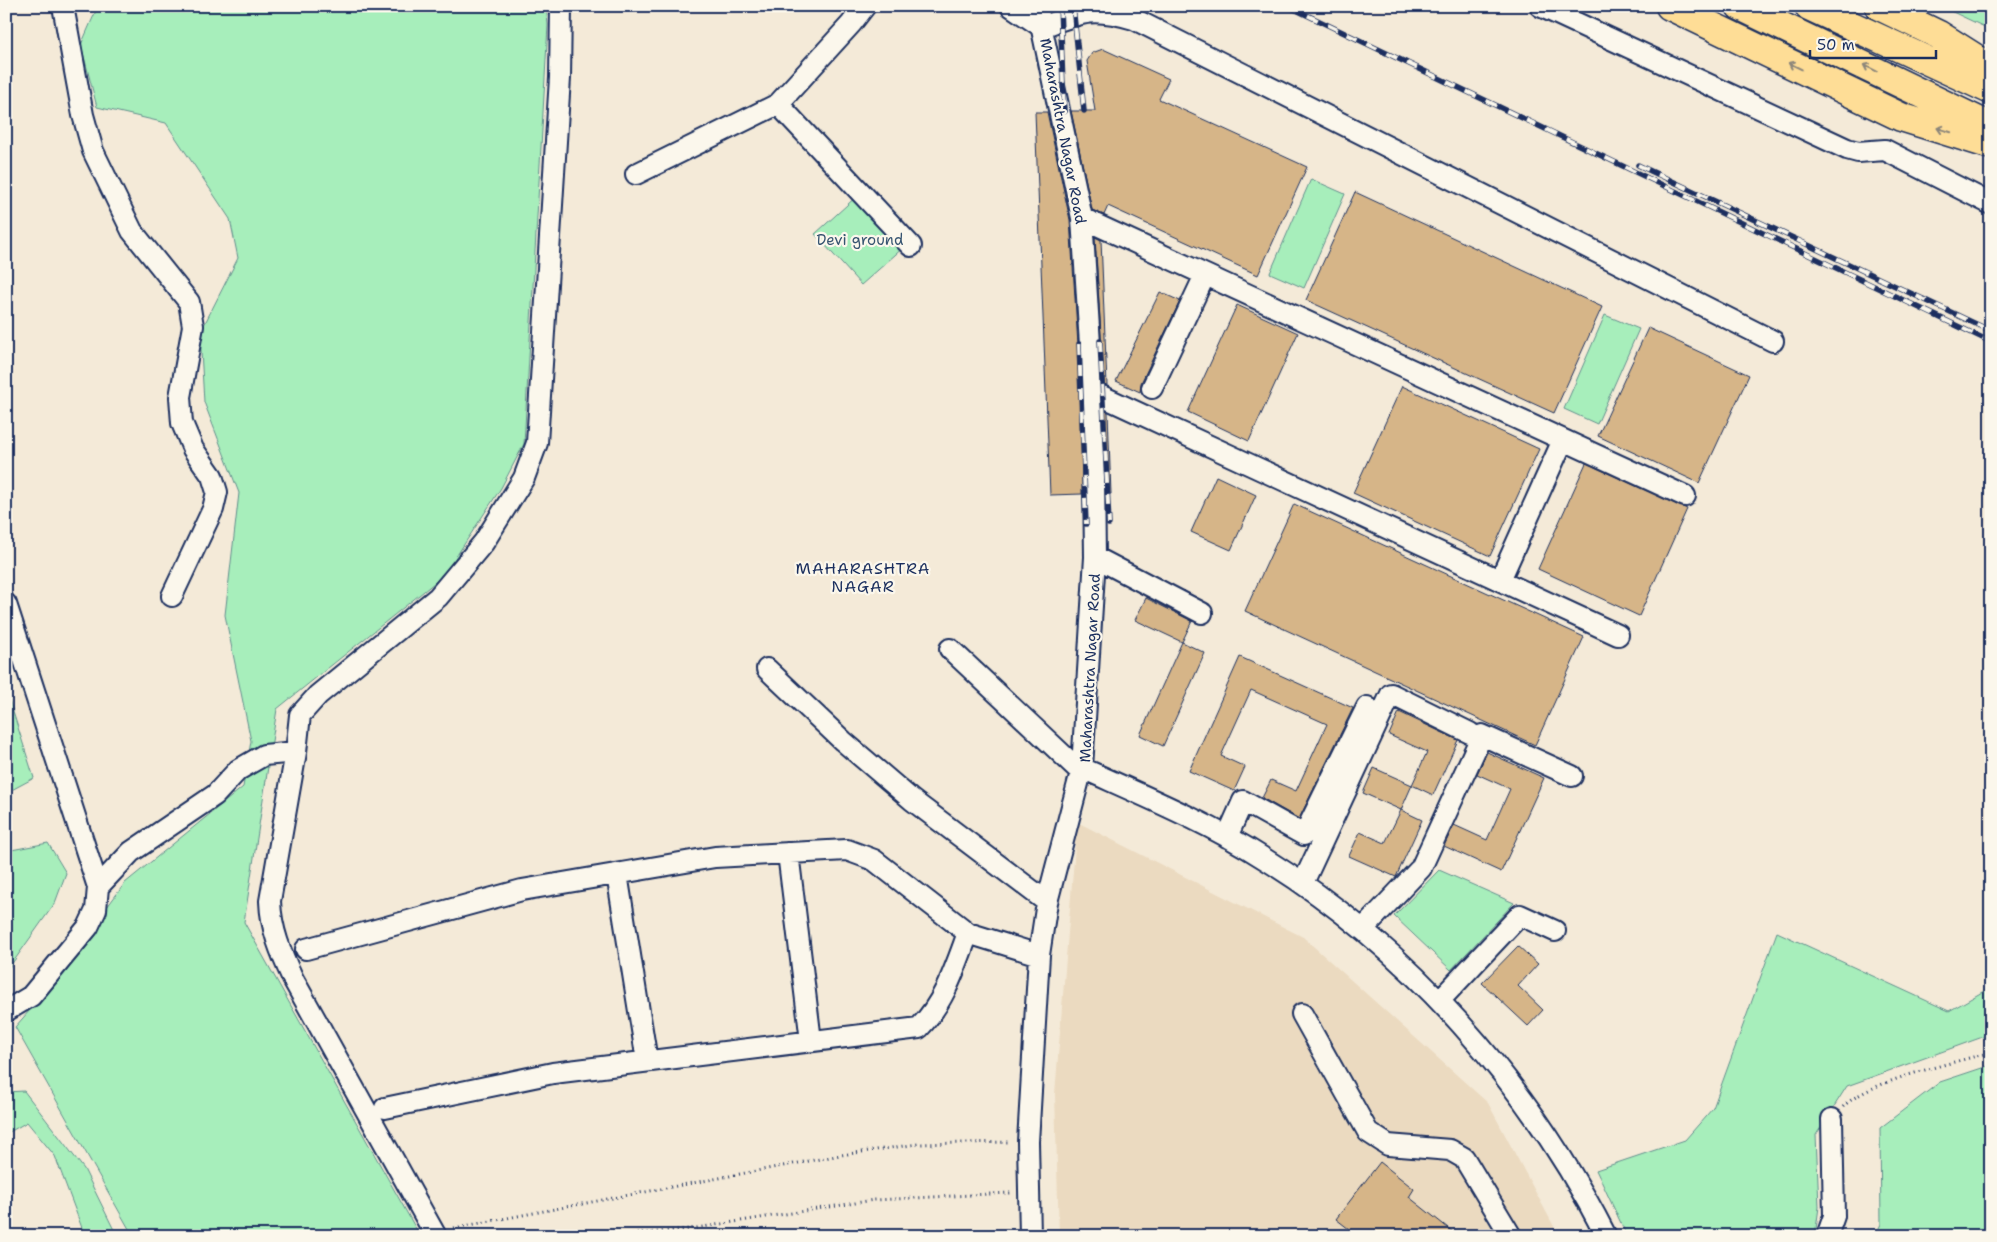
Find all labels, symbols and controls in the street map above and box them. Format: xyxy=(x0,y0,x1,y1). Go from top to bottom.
scale bar xyxy=(1810,28,1936,60)
text: 50 m xyxy=(1817,35,1855,55)
street label: Maharashtra Nagar Road xyxy=(1035,36,1091,226)
one-way arrow xyxy=(1788,61,1803,70)
one-way arrow xyxy=(1863,63,1878,73)
one-way arrow xyxy=(1937,125,1953,135)
park label: Devi ground xyxy=(817,230,904,250)
district label: MAHARASHTRA NAGAR xyxy=(796,558,930,597)
street label: Maharashtra Nagar Road xyxy=(1075,573,1105,763)

